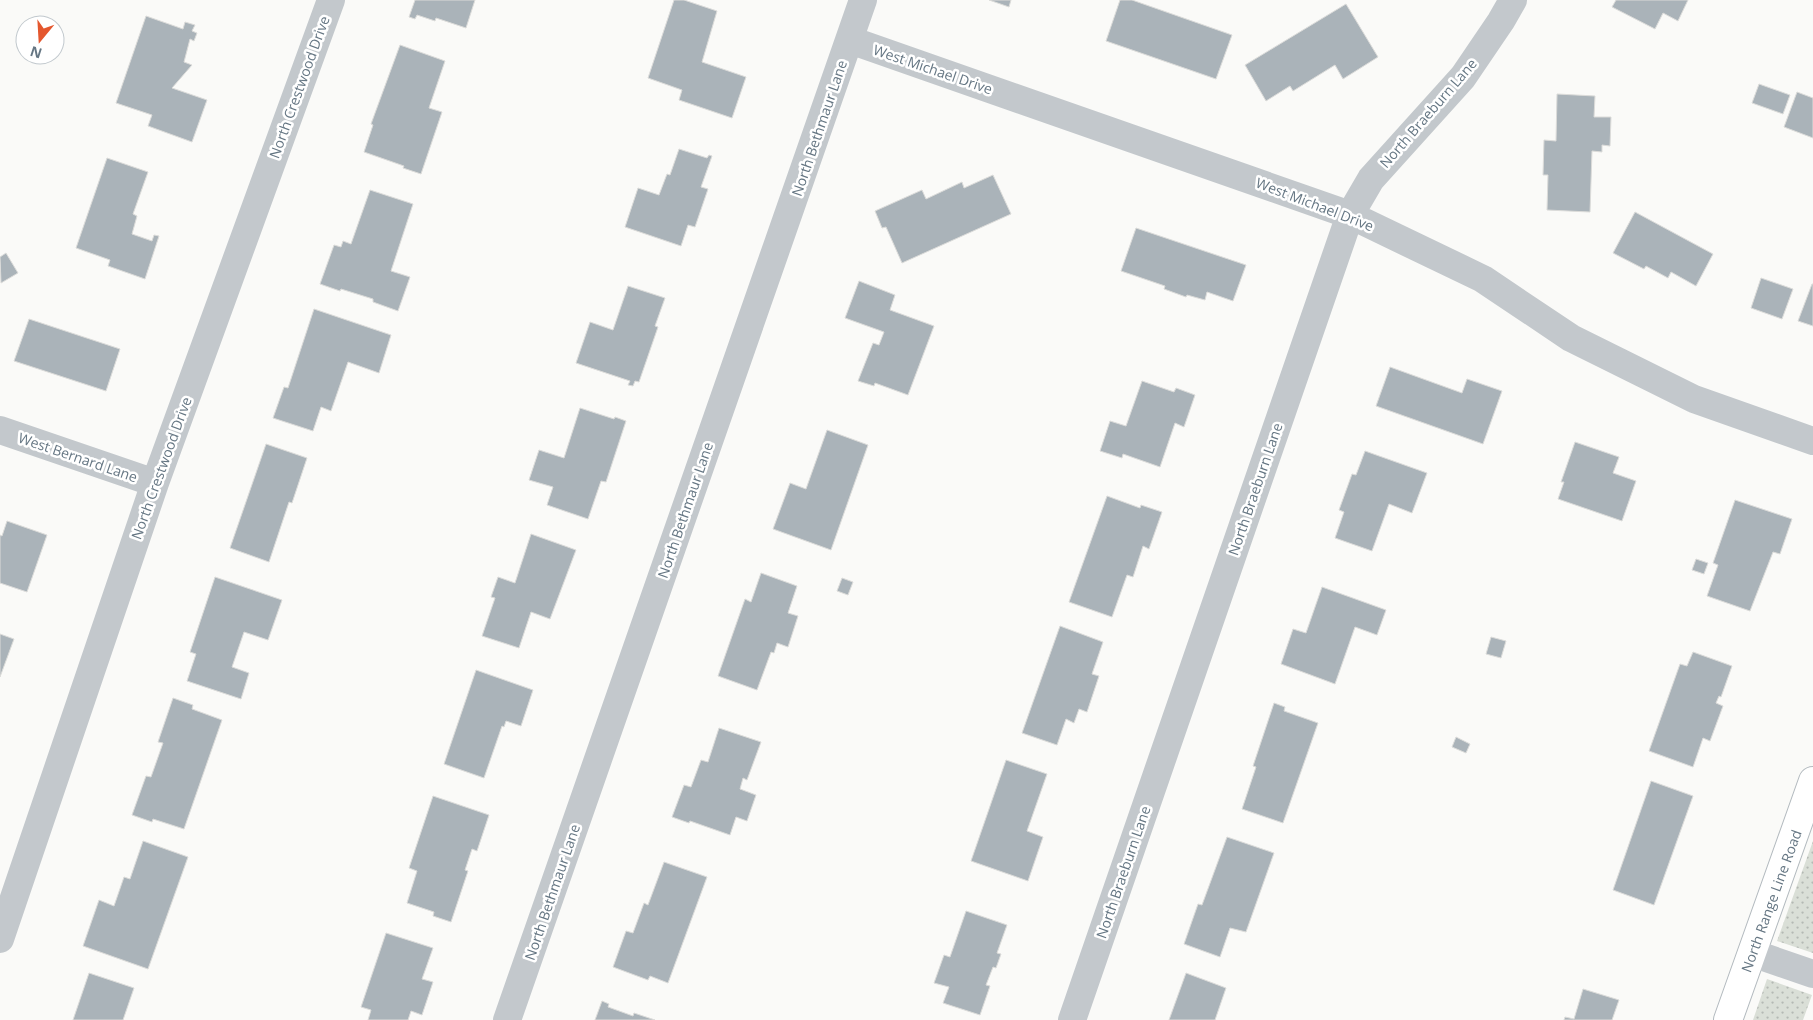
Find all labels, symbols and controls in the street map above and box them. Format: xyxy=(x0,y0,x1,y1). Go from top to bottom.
street label: North Crestwood Drive xyxy=(264,13,334,161)
north arrow xyxy=(15,15,65,65)
street label: West Michael Drive xyxy=(871,40,995,98)
text: N xyxy=(27,42,44,64)
street label: North Braeburn Lane xyxy=(1375,54,1481,172)
street label: North Bethmaur Lane xyxy=(787,57,851,199)
street label: West Michael Drive xyxy=(1253,173,1377,235)
street label: North Crestwood Drive xyxy=(126,394,196,542)
street label: North Braeburn Lane xyxy=(1223,420,1287,558)
street label: West Bernard Lane xyxy=(16,428,140,486)
street label: North Bethmaur Lane xyxy=(653,439,717,581)
street label: North Braeburn Lane xyxy=(1091,803,1155,941)
street label: North Bethmaur Lane xyxy=(520,821,584,963)
street label: North Range Line Road xyxy=(1736,827,1806,975)

